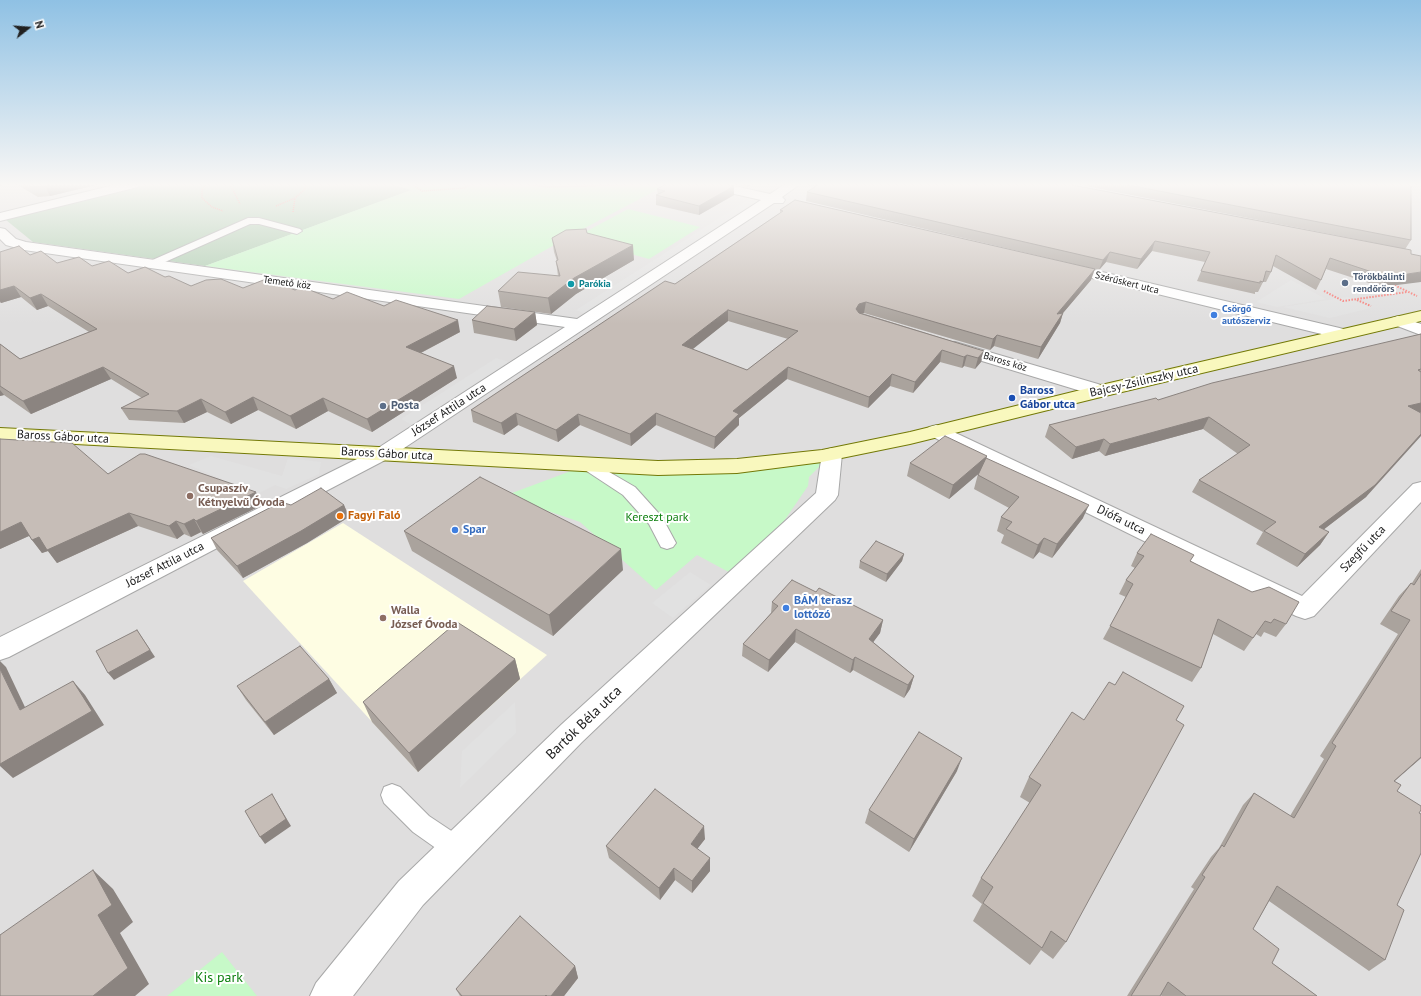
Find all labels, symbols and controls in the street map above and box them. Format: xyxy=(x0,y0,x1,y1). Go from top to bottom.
north arrow xyxy=(8,8,48,48)
text: N xyxy=(32,19,47,30)
street label: Szérűskert utca xyxy=(1094,269,1160,297)
place label: Törökbálinti rendőrörs xyxy=(1353,271,1405,294)
street label: Temető köz xyxy=(262,274,312,292)
place label: Parókia xyxy=(579,278,611,290)
marker: Törökbálinti rendőrörs xyxy=(1340,278,1350,288)
marker: Parókia xyxy=(566,279,576,289)
place label: Csörgő autószerviz xyxy=(1222,303,1270,326)
marker: Csörgő autószerviz xyxy=(1209,310,1219,320)
street label: Baross köz xyxy=(982,350,1028,374)
street label: Bajcsy-Zsilinszky utca xyxy=(1088,362,1200,400)
street label: József Attila utca xyxy=(409,381,489,439)
place label: Baross Gábor utca xyxy=(1020,384,1075,412)
marker: Baross Gábor utca xyxy=(1007,393,1017,403)
place label: Posta xyxy=(391,399,419,413)
marker: Posta xyxy=(378,401,388,411)
street label: Baross Gábor utca xyxy=(17,427,109,447)
street label: Baross Gábor utca xyxy=(341,444,433,464)
place label: Csupaszív Kétnyelvű Óvoda xyxy=(198,482,285,510)
marker: Csupaszív Kétnyelvű Óvoda xyxy=(185,491,195,501)
street label: Diófa utca xyxy=(1094,502,1148,538)
place label: Fagyi Faló xyxy=(348,509,400,523)
marker: Fagyi Faló xyxy=(335,511,345,521)
park label: Kereszt park xyxy=(626,511,688,525)
place label: Spar xyxy=(463,523,486,537)
street label: Szegfű utca xyxy=(1337,523,1389,575)
marker: Spar xyxy=(450,525,460,535)
street label: József Attila utca xyxy=(123,539,207,591)
place label: BÁM terasz lottózó xyxy=(794,594,852,622)
marker: BÁM terasz lottózó xyxy=(781,603,791,613)
place label: Walla József Óvoda xyxy=(391,604,457,632)
marker: Walla József Óvoda xyxy=(378,613,388,623)
street label: Bartók Béla utca xyxy=(543,683,625,763)
park label: Kis park xyxy=(195,970,243,986)

